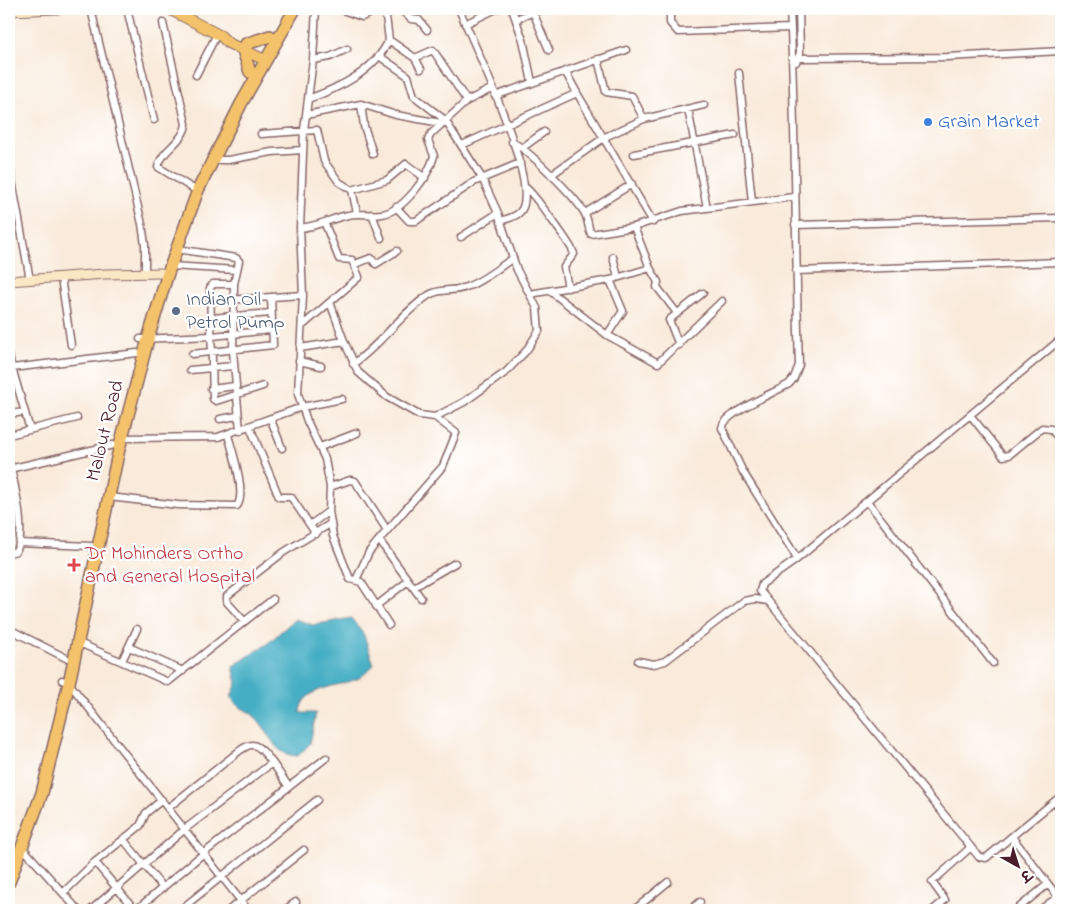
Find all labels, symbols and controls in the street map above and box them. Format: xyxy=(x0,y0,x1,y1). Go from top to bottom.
place label: Grain Market xyxy=(938,108,1040,137)
marker: Grain Market xyxy=(922,116,934,128)
place label: Indian Oil Petrol Pump xyxy=(186,286,285,338)
marker: Indian Oil Petrol Pump xyxy=(170,305,182,317)
street label: Malout Road xyxy=(79,377,133,485)
place label: Dr Mohinders Ortho and General Hospital xyxy=(84,540,255,592)
marker: Dr Mohinders Ortho and General Hospital xyxy=(67,558,81,572)
north arrow xyxy=(992,842,1042,892)
text: उ xyxy=(1014,863,1037,887)

